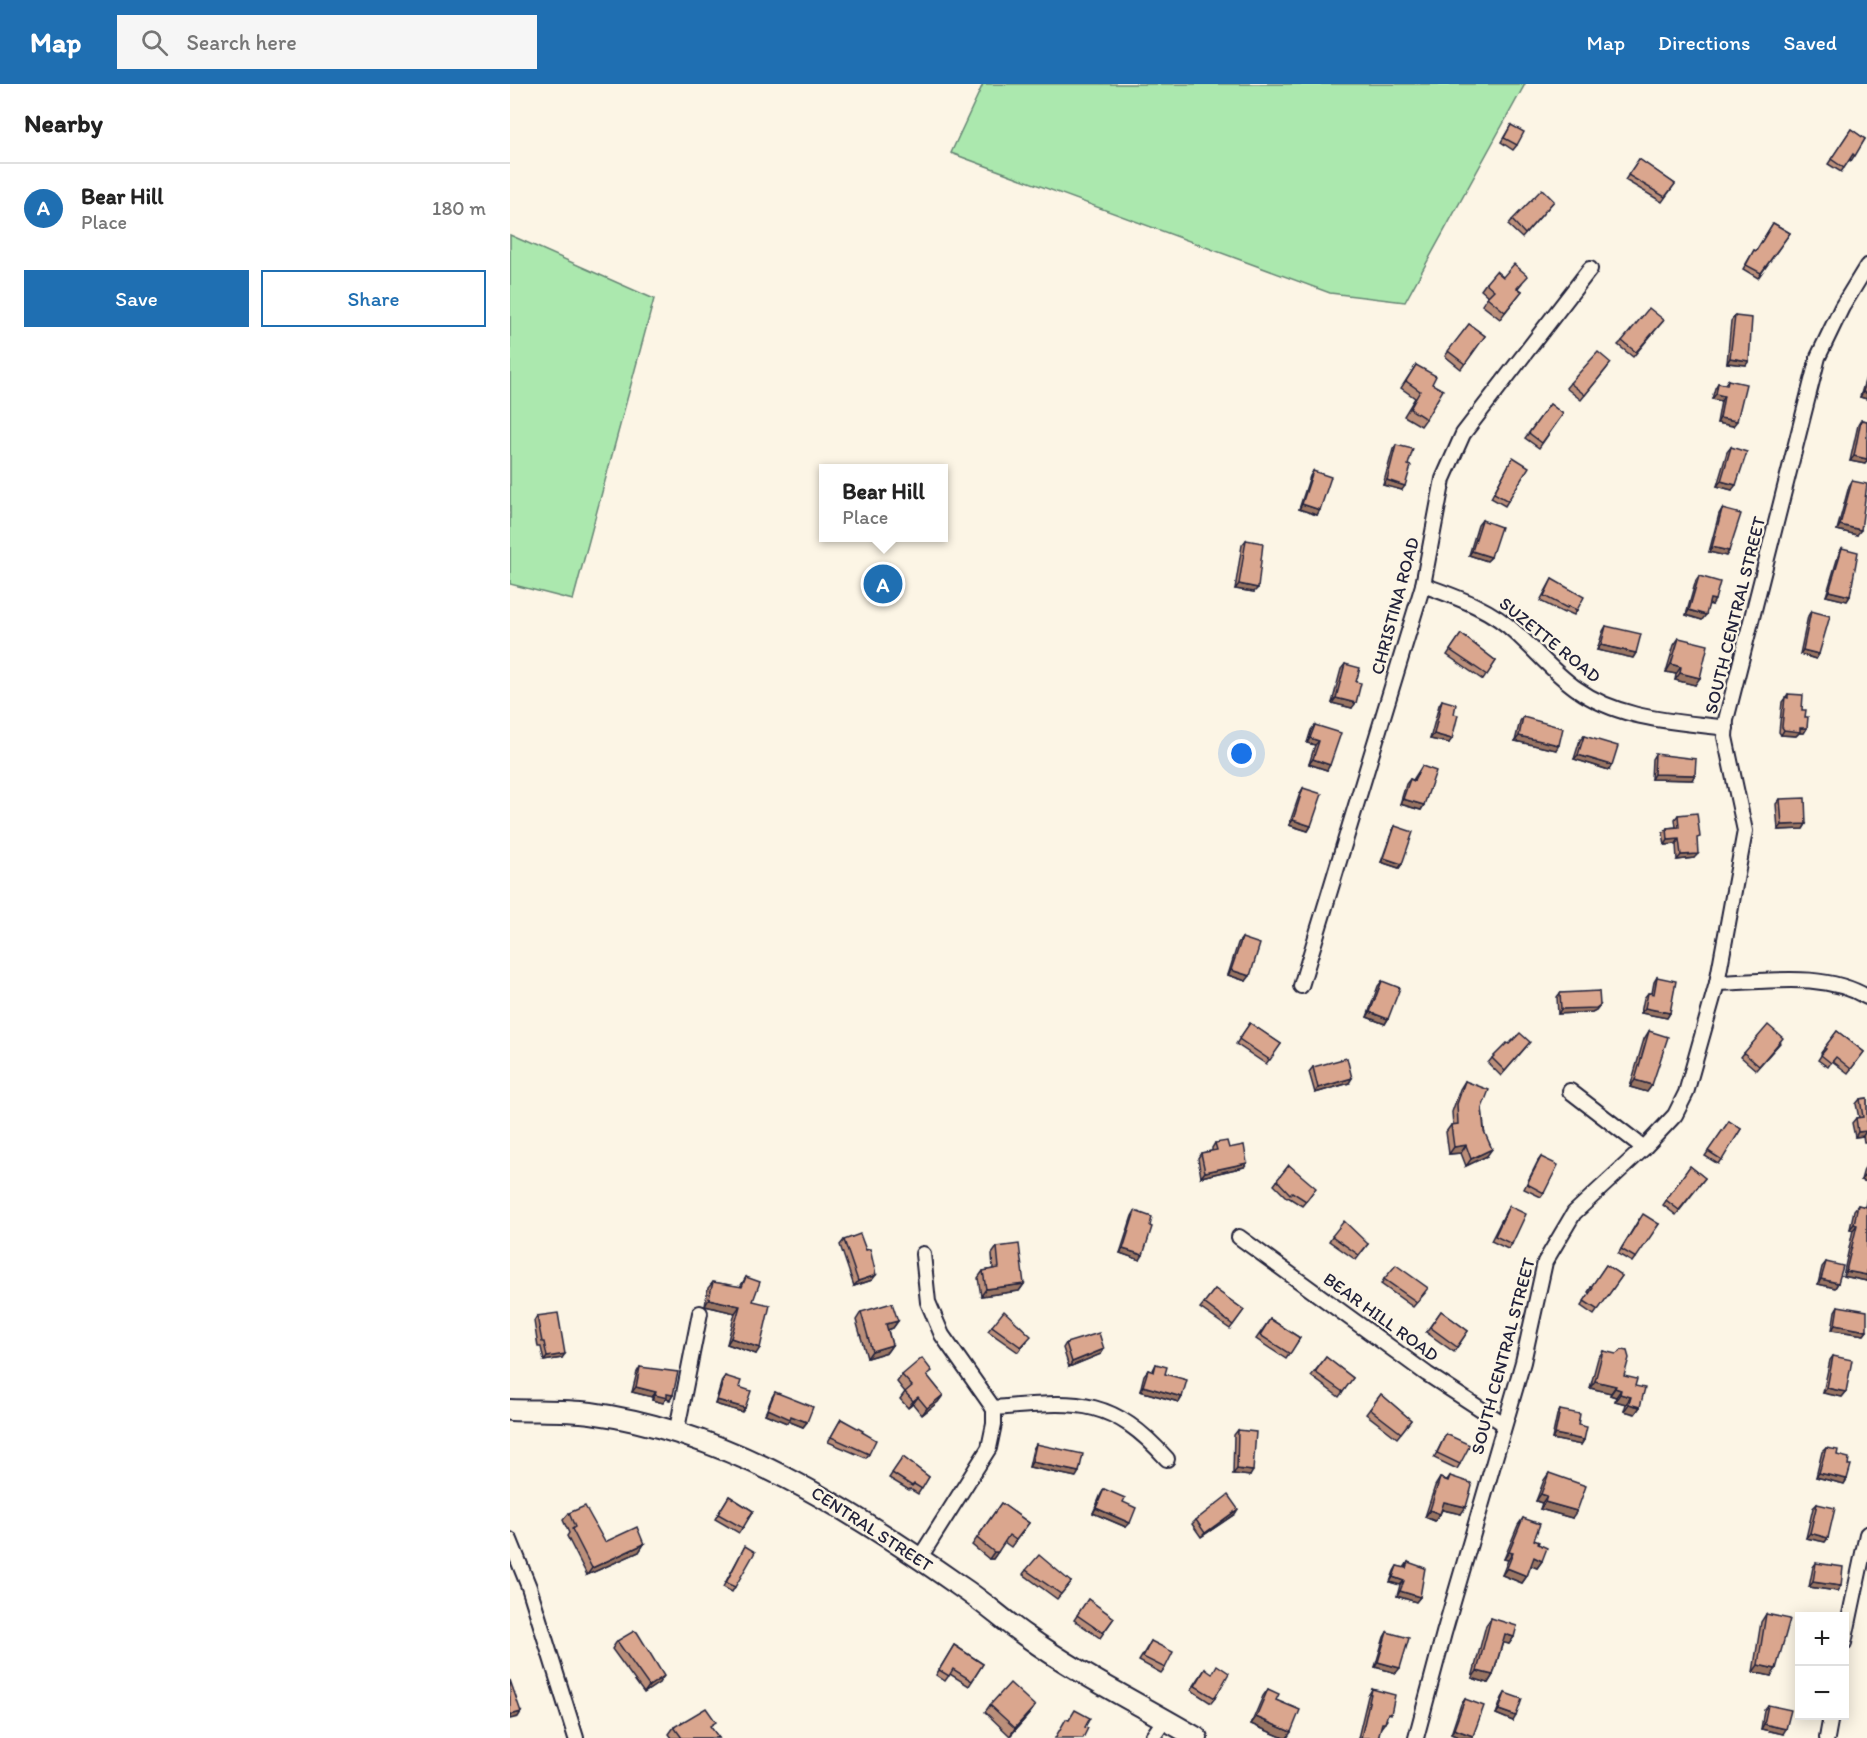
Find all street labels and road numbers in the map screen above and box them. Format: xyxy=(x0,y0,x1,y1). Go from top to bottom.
street label: SOUTH CENTRAL STREET xyxy=(1700,514,1770,716)
street label: CHRISTINA ROAD xyxy=(1366,535,1424,677)
street label: SUZETTE ROAD xyxy=(1495,592,1605,688)
street label: SOUTH CENTRAL STREET xyxy=(1466,1255,1540,1457)
street label: BEAR HILL ROAD xyxy=(1319,1268,1443,1366)
street label: CENTRAL STREET xyxy=(807,1481,937,1577)

